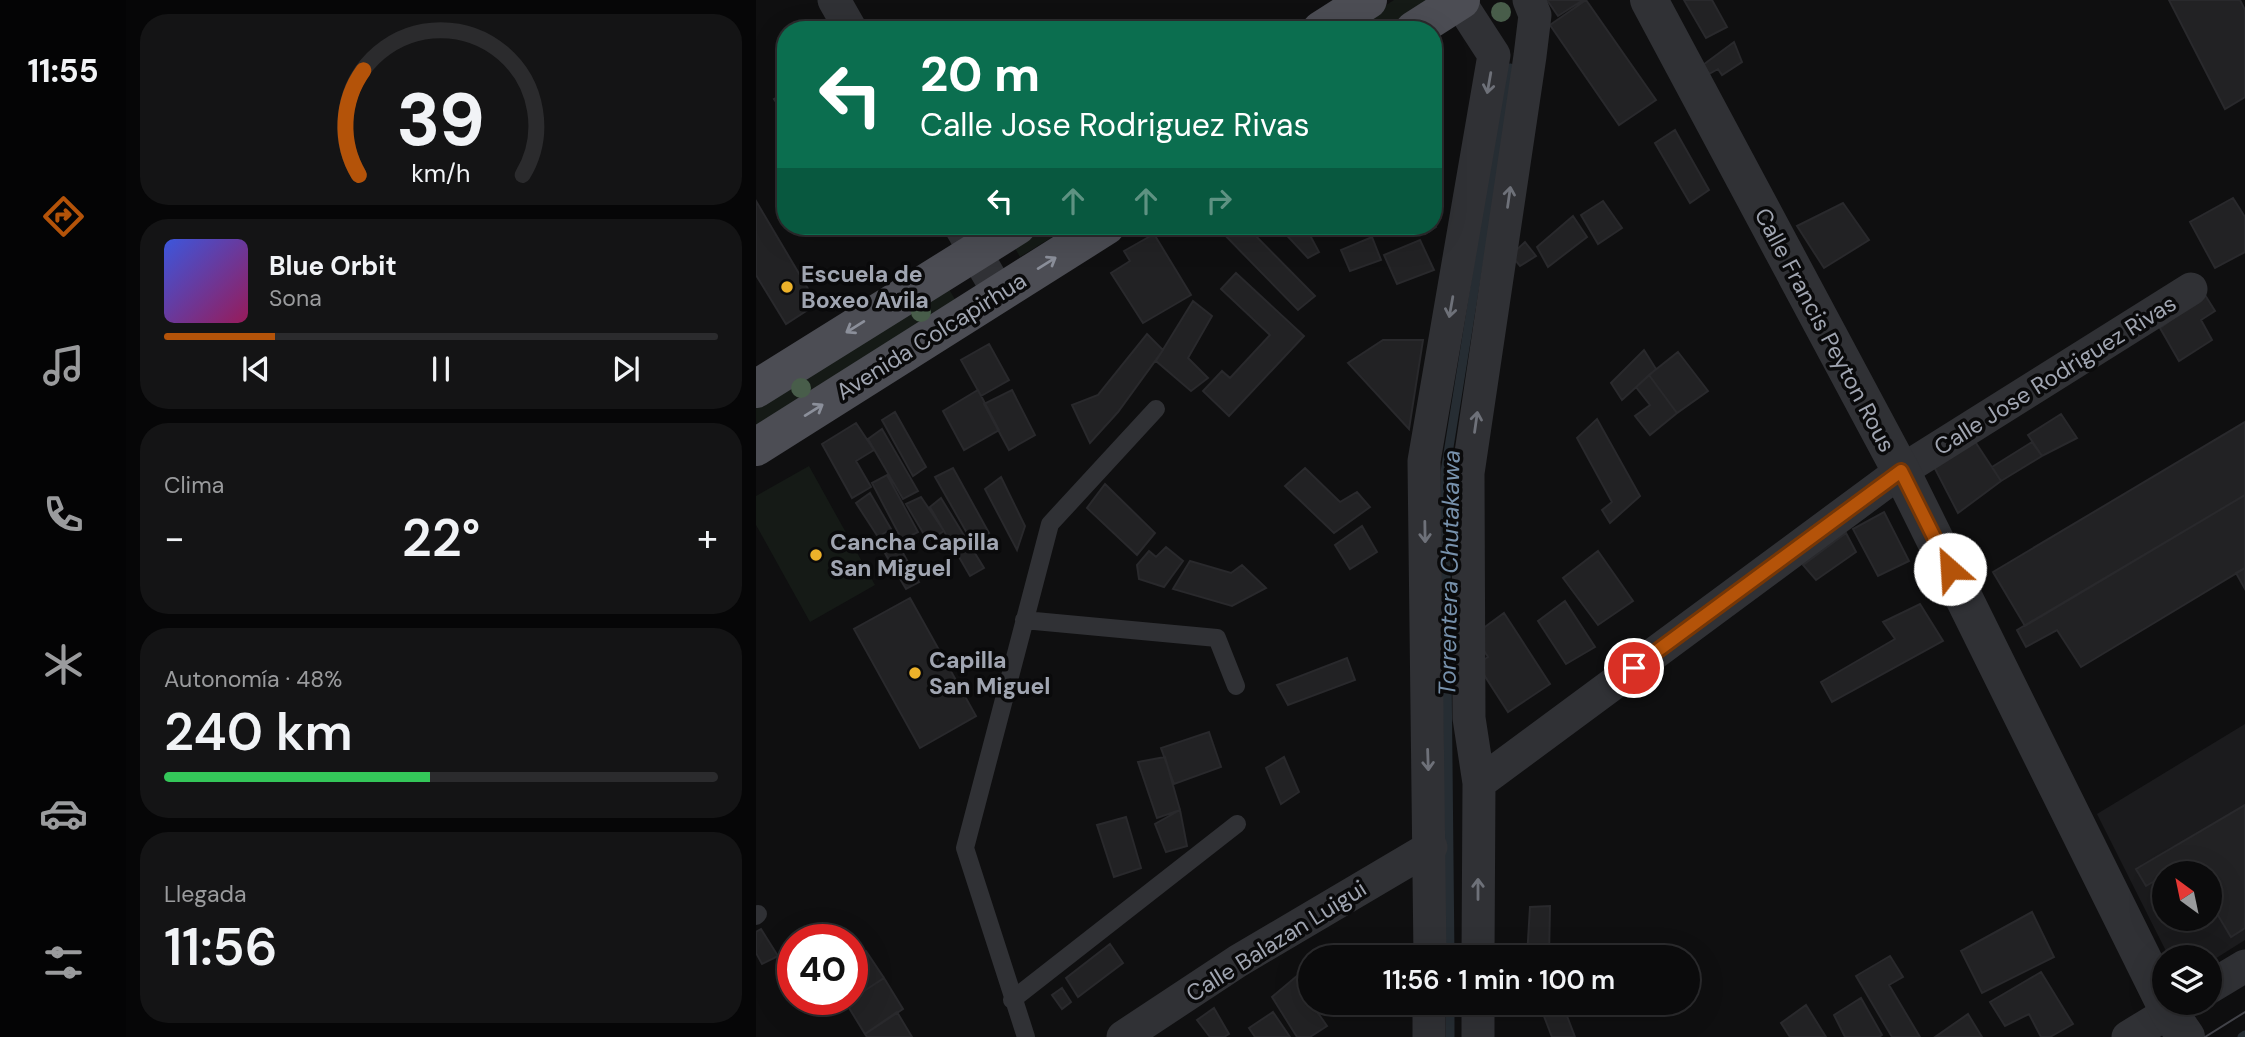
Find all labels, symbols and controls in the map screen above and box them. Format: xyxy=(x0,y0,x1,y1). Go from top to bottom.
text: 20 m xyxy=(920,42,1040,106)
icon: left xyxy=(805,49,896,140)
text: 11:55 xyxy=(27,50,99,92)
one-way arrow xyxy=(1482,71,1496,94)
text: 39 xyxy=(397,74,485,169)
text: Calle Jose Rodriguez Rivas xyxy=(920,104,1309,146)
text: km/h xyxy=(411,157,471,190)
icon: left xyxy=(981,182,1019,220)
icon: ahead xyxy=(1054,182,1092,220)
icon: ahead xyxy=(1127,182,1165,220)
icon: right xyxy=(1200,182,1238,220)
one-way arrow xyxy=(1503,186,1516,209)
icon: directions xyxy=(39,192,88,241)
street label: Calle Francis Peyton Rous xyxy=(1748,203,1902,457)
text: Blue Orbit xyxy=(269,249,397,283)
one-way arrow xyxy=(1037,255,1057,269)
place label: Escuela de Boxeo Avila xyxy=(801,259,929,315)
street label: Avenida Colcapirhua xyxy=(830,265,1032,407)
marker: Escuela de Boxeo Avila xyxy=(779,279,795,295)
text: Sona xyxy=(269,283,322,313)
street label: Calle Jose Rodriguez Rivas xyxy=(1928,288,2182,462)
one-way arrow xyxy=(1444,295,1457,318)
one-way arrow xyxy=(846,321,866,335)
icon: music xyxy=(39,341,88,390)
icon: previous xyxy=(237,350,275,388)
icon: pause xyxy=(422,350,460,388)
icon: next xyxy=(607,350,645,388)
one-way arrow xyxy=(803,403,823,417)
one-way arrow xyxy=(1469,411,1482,434)
water label: Torrentera Chutakawa xyxy=(1431,450,1467,696)
text: Clima xyxy=(164,470,224,500)
icon: phone xyxy=(39,490,88,539)
text: 22° xyxy=(402,504,480,572)
text: − xyxy=(164,513,185,563)
text: + xyxy=(697,513,718,563)
one-way arrow xyxy=(1418,521,1432,544)
place label: Cancha Capilla San Miguel xyxy=(830,527,999,583)
position arrow xyxy=(1913,532,1987,606)
marker: Cancha Capilla San Miguel xyxy=(808,547,824,563)
pin xyxy=(1604,638,1664,698)
icon: climate xyxy=(39,640,88,689)
place label: Capilla San Miguel xyxy=(929,645,1051,701)
icon: arrive xyxy=(1615,649,1653,687)
text: Autonomía · 48% xyxy=(164,664,342,694)
marker: Capilla San Miguel xyxy=(907,665,923,681)
text: 240 km xyxy=(164,698,353,766)
one-way arrow xyxy=(1422,748,1435,771)
icon: car xyxy=(39,789,88,838)
north arrow xyxy=(2152,861,2222,931)
map controls xyxy=(2152,861,2222,1015)
street label: Calle Balazan Luigui xyxy=(1180,873,1372,1009)
one-way arrow xyxy=(1471,878,1485,901)
text: Llegada xyxy=(164,879,247,909)
text: 11:56 xyxy=(164,913,278,981)
speed limit sign: 40 xyxy=(777,924,868,1015)
icon: filters xyxy=(39,938,88,987)
button: layers xyxy=(2152,945,2222,1015)
text: 11:56 · 1 min · 100 m xyxy=(1383,963,1615,997)

